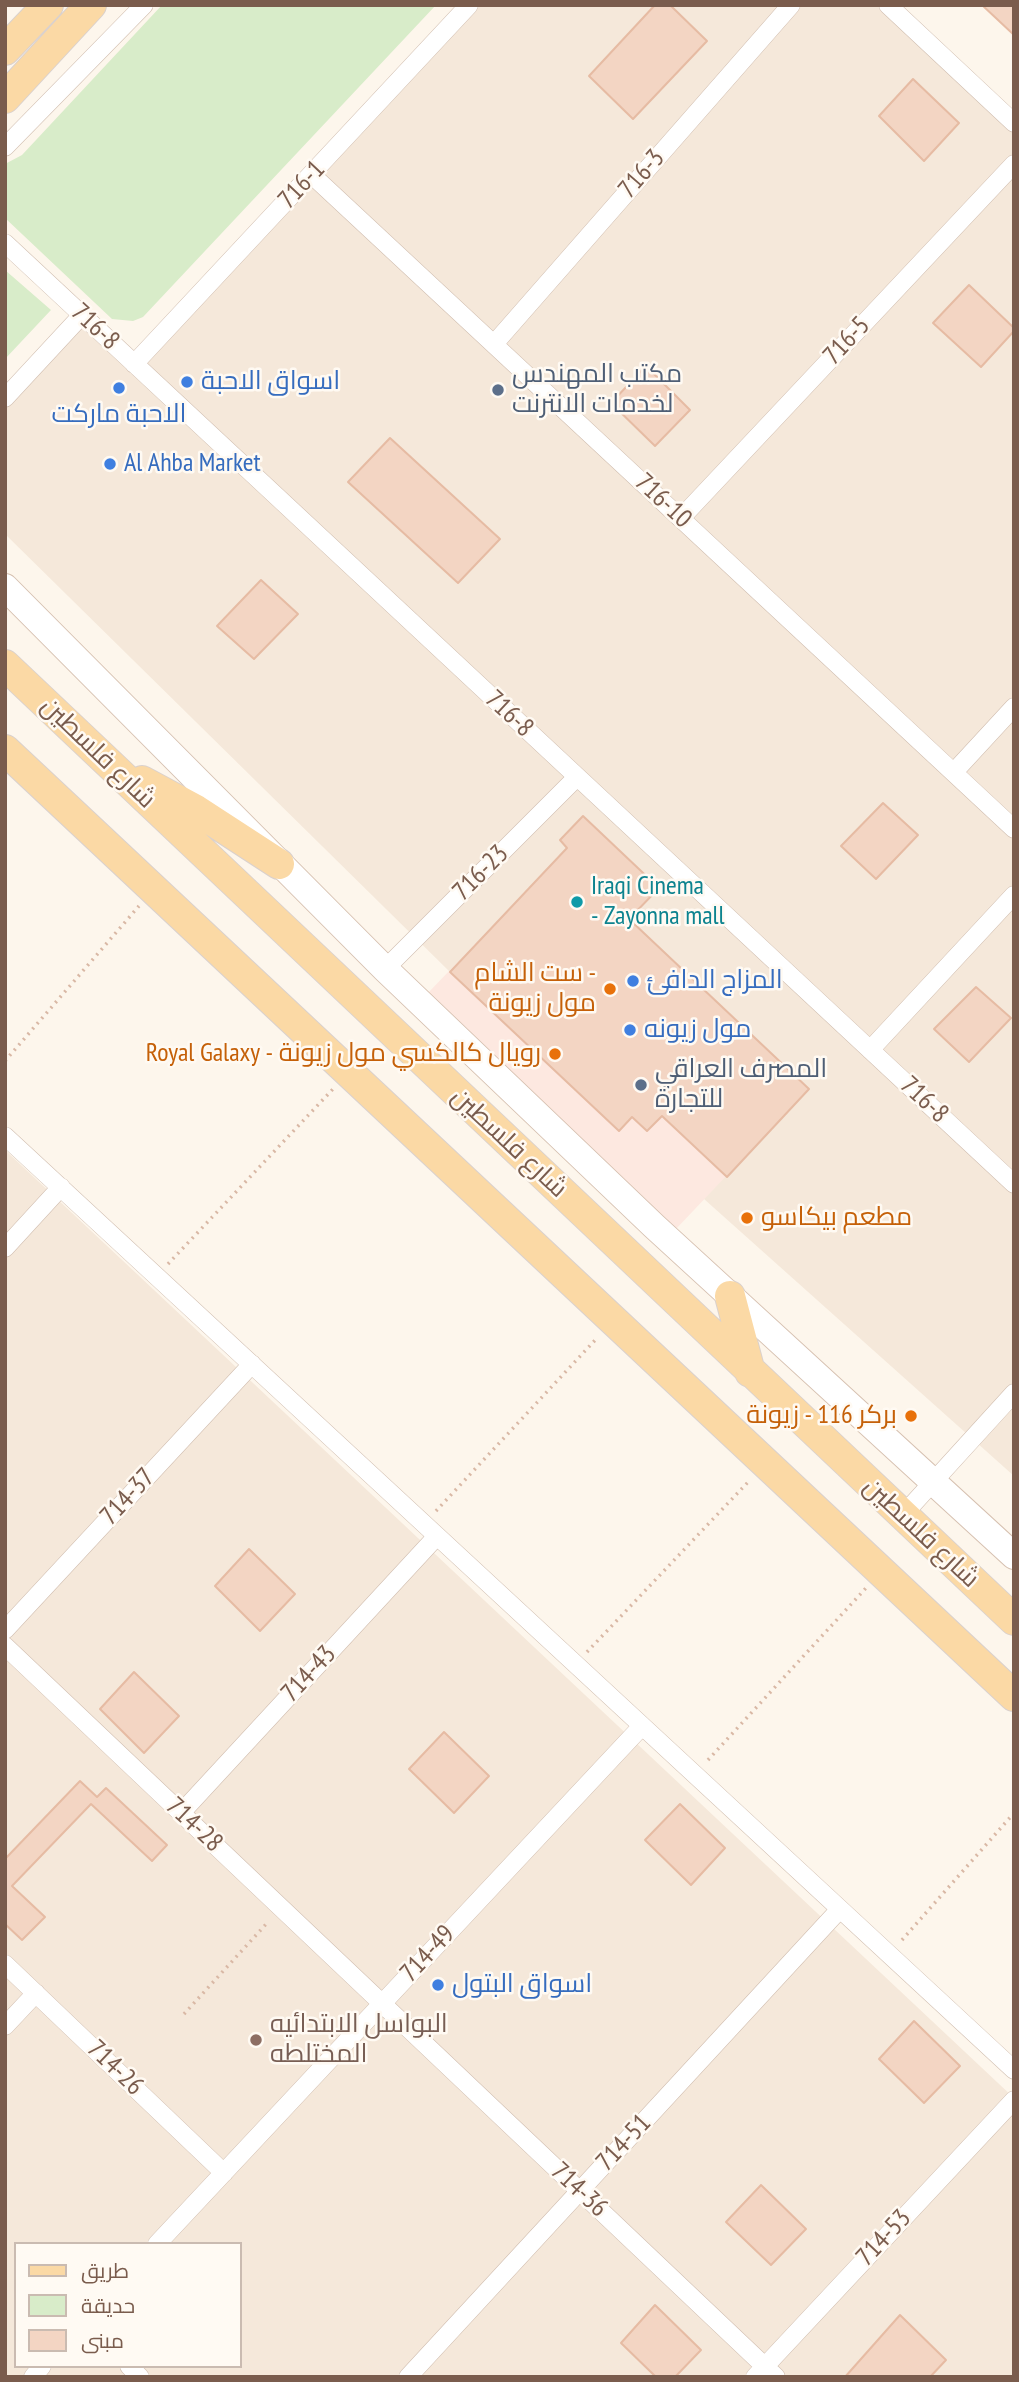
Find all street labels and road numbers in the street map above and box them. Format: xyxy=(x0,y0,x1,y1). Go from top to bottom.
street label: 716-3 xyxy=(612,143,672,205)
street label: 716-1 xyxy=(272,154,332,216)
street label: 716-8 xyxy=(64,297,126,357)
street label: 716-5 xyxy=(817,310,877,372)
street label: 716-10 xyxy=(628,467,698,535)
street label: 716-8 xyxy=(478,684,540,744)
street label: شارع فلسطين xyxy=(34,691,162,815)
street label: 716-23 xyxy=(447,839,515,907)
street label: 716-8 xyxy=(893,1070,955,1130)
street label: شارع فلسطين xyxy=(445,1081,573,1205)
street label: 714-37 xyxy=(94,1462,162,1532)
street label: شارع فلسطين xyxy=(857,1471,985,1595)
street label: 714-43 xyxy=(275,1639,343,1709)
street label: 714-28 xyxy=(159,1791,229,1859)
street label: 714-49 xyxy=(394,1919,462,1989)
street label: 714-26 xyxy=(80,2034,150,2102)
street label: 714-51 xyxy=(590,2108,658,2178)
street label: 714-36 xyxy=(544,2156,614,2224)
street label: 714-53 xyxy=(850,2203,918,2273)

